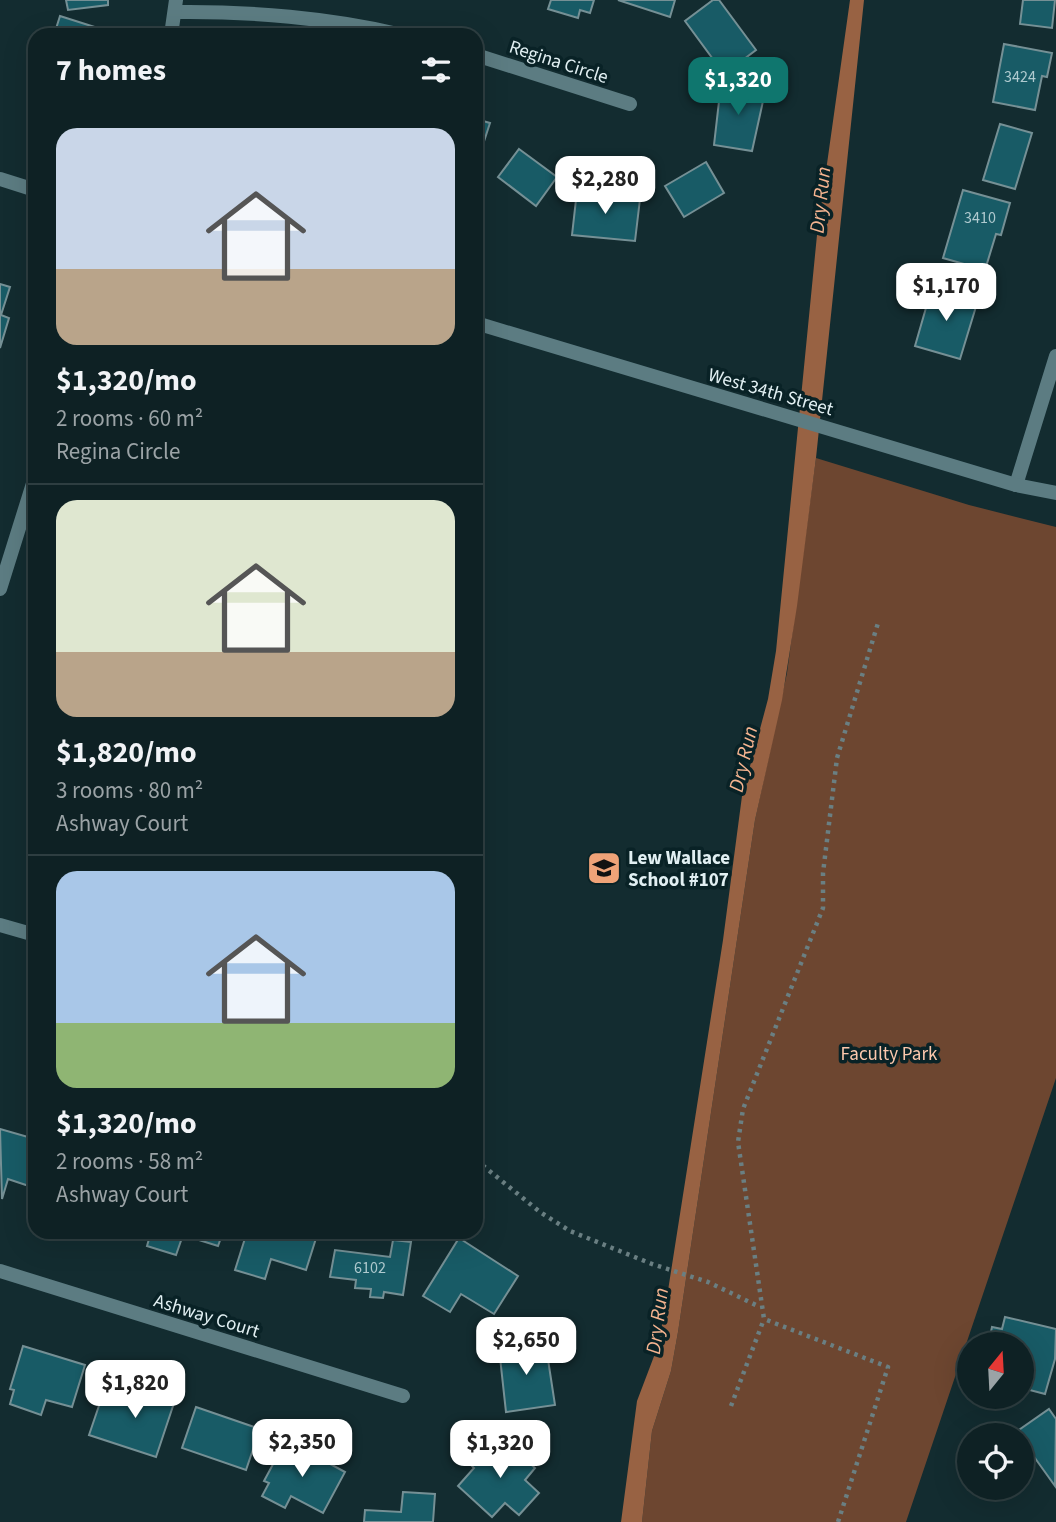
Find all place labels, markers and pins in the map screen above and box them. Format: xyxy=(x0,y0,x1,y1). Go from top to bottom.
pin: $1,320 xyxy=(681,58,795,117)
pin: $2,280 xyxy=(548,156,662,216)
pin: $1,170 xyxy=(889,264,1003,323)
place label: Lew Wallace School #107 xyxy=(628,845,730,894)
school or university icon: Lew Wallace School #107 xyxy=(585,849,623,887)
pin: $2,650 xyxy=(469,1318,583,1377)
pin: $1,820 xyxy=(78,1360,192,1420)
pin: $2,350 xyxy=(245,1420,359,1479)
pin: $1,320 xyxy=(443,1420,557,1480)

